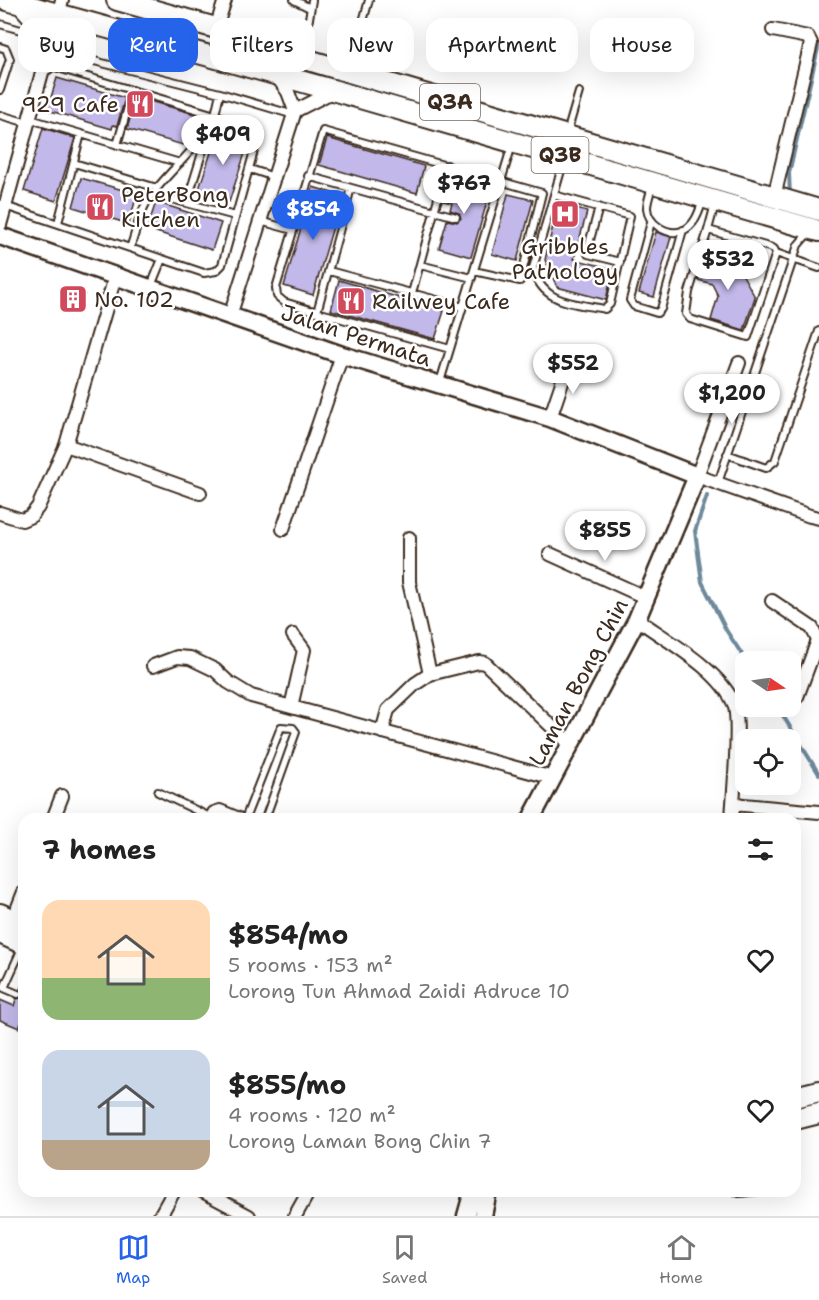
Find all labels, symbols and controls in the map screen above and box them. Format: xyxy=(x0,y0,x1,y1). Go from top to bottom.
chip: Buy xyxy=(18,18,96,72)
chip: Rent xyxy=(108,18,198,72)
chip: Filters xyxy=(210,18,315,72)
chip: New xyxy=(327,18,414,72)
chip: Apartment xyxy=(426,18,578,72)
chip: House xyxy=(590,18,694,72)
road number: Q3A xyxy=(420,84,480,120)
restaurant icon: 929 Cafe xyxy=(124,88,156,120)
place label: 929 Cafe xyxy=(21,90,119,119)
pin: $409 xyxy=(187,115,259,166)
text: $409 xyxy=(195,121,251,147)
road number: Q3B xyxy=(532,137,588,173)
pin: $767 xyxy=(428,164,500,215)
text: $767 xyxy=(437,170,491,196)
place label: PeterBong Kitchen xyxy=(121,180,229,234)
pin: $854 xyxy=(277,190,349,241)
restaurant icon: PeterBong Kitchen xyxy=(84,191,116,223)
text: $854 xyxy=(286,196,340,222)
hospital icon: Gribbles Pathology xyxy=(549,198,581,230)
place label: Gribbles Pathology xyxy=(512,232,618,286)
pin: $532 xyxy=(692,240,764,291)
text: $532 xyxy=(701,246,755,272)
building icon: No. 102 xyxy=(57,283,89,315)
place label: No. 102 xyxy=(94,285,174,314)
restaurant icon: Railwey Cafe xyxy=(335,285,367,317)
place label: Railwey Cafe xyxy=(372,287,510,316)
street label: Jalan Permata xyxy=(277,298,435,374)
pin: $552 xyxy=(537,344,609,395)
text: $552 xyxy=(547,350,599,376)
pin: $1,200 xyxy=(683,374,781,425)
text: $1,200 xyxy=(698,380,766,406)
pin: $855 xyxy=(569,511,641,562)
text: $855 xyxy=(579,517,631,543)
street label: Laman Bong Chin xyxy=(522,594,635,771)
north arrow xyxy=(735,651,801,717)
map controls xyxy=(735,651,801,795)
button: locate xyxy=(735,729,801,795)
text: 7 homes xyxy=(42,832,156,867)
icon: filters xyxy=(744,833,777,866)
text: $854/mo xyxy=(228,917,348,952)
icon: home xyxy=(90,924,162,996)
icon: heart xyxy=(744,944,777,977)
text: 5 rooms · 153 m² xyxy=(228,952,393,978)
text: Lorong Tun Ahmad Zaidi Adruce 10 xyxy=(228,978,570,1004)
text: $855/mo xyxy=(228,1067,346,1102)
icon: home xyxy=(90,1074,162,1146)
icon: heart xyxy=(744,1094,777,1127)
text: 4 rooms · 120 m² xyxy=(228,1102,396,1128)
text: Lorong Laman Bong Chin 7 xyxy=(228,1128,491,1154)
tab: Map xyxy=(116,1231,150,1288)
tab: Saved xyxy=(382,1231,427,1288)
tab: Home xyxy=(659,1231,703,1288)

